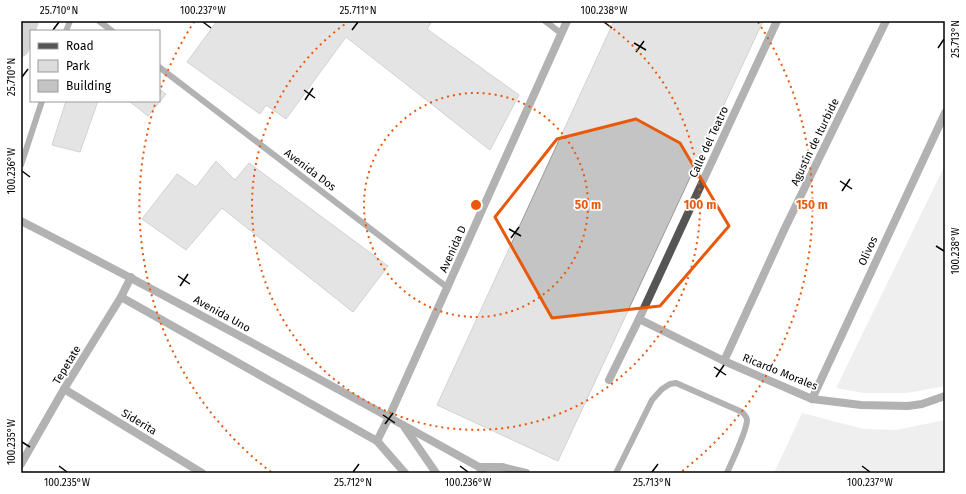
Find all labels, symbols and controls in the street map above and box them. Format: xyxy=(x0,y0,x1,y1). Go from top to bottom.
text: 25.710°N xyxy=(40,5,78,17)
text: 100.237°W xyxy=(180,5,227,17)
text: 25.711°N xyxy=(339,5,377,17)
text: 100.238°W xyxy=(581,5,628,17)
text: 25.713°N xyxy=(950,20,962,58)
legend xyxy=(30,30,160,102)
text: Road xyxy=(66,39,94,53)
text: 25.710°N xyxy=(6,58,18,96)
text: Park xyxy=(66,59,90,73)
text: Building xyxy=(66,79,112,93)
street label: Agustín de Iturbide xyxy=(788,96,842,188)
street label: Calle del Teatro xyxy=(687,104,731,180)
street label: Avenida Dos xyxy=(282,146,338,194)
text: 100.236°W xyxy=(6,147,18,194)
centre of rings xyxy=(469,198,483,212)
text: 50 m xyxy=(575,198,601,212)
text: 100 m xyxy=(684,198,716,212)
text: 150 m xyxy=(796,198,828,212)
street label: Avenida D xyxy=(437,224,469,274)
text: 100.238°W xyxy=(950,227,962,274)
street label: Olivos xyxy=(856,234,880,268)
street label: Avenida Uno xyxy=(191,293,253,335)
street label: Tepetate xyxy=(50,343,84,387)
street label: Ricardo Morales xyxy=(741,351,819,393)
street label: Siderita xyxy=(119,406,159,438)
text: 100.235°W xyxy=(6,418,18,465)
text: 100.235°W xyxy=(44,477,91,489)
text: 25.712°N xyxy=(334,477,372,489)
text: 100.236°W xyxy=(445,477,492,489)
text: 25.713°N xyxy=(633,477,671,489)
text: 100.237°W xyxy=(847,477,894,489)

